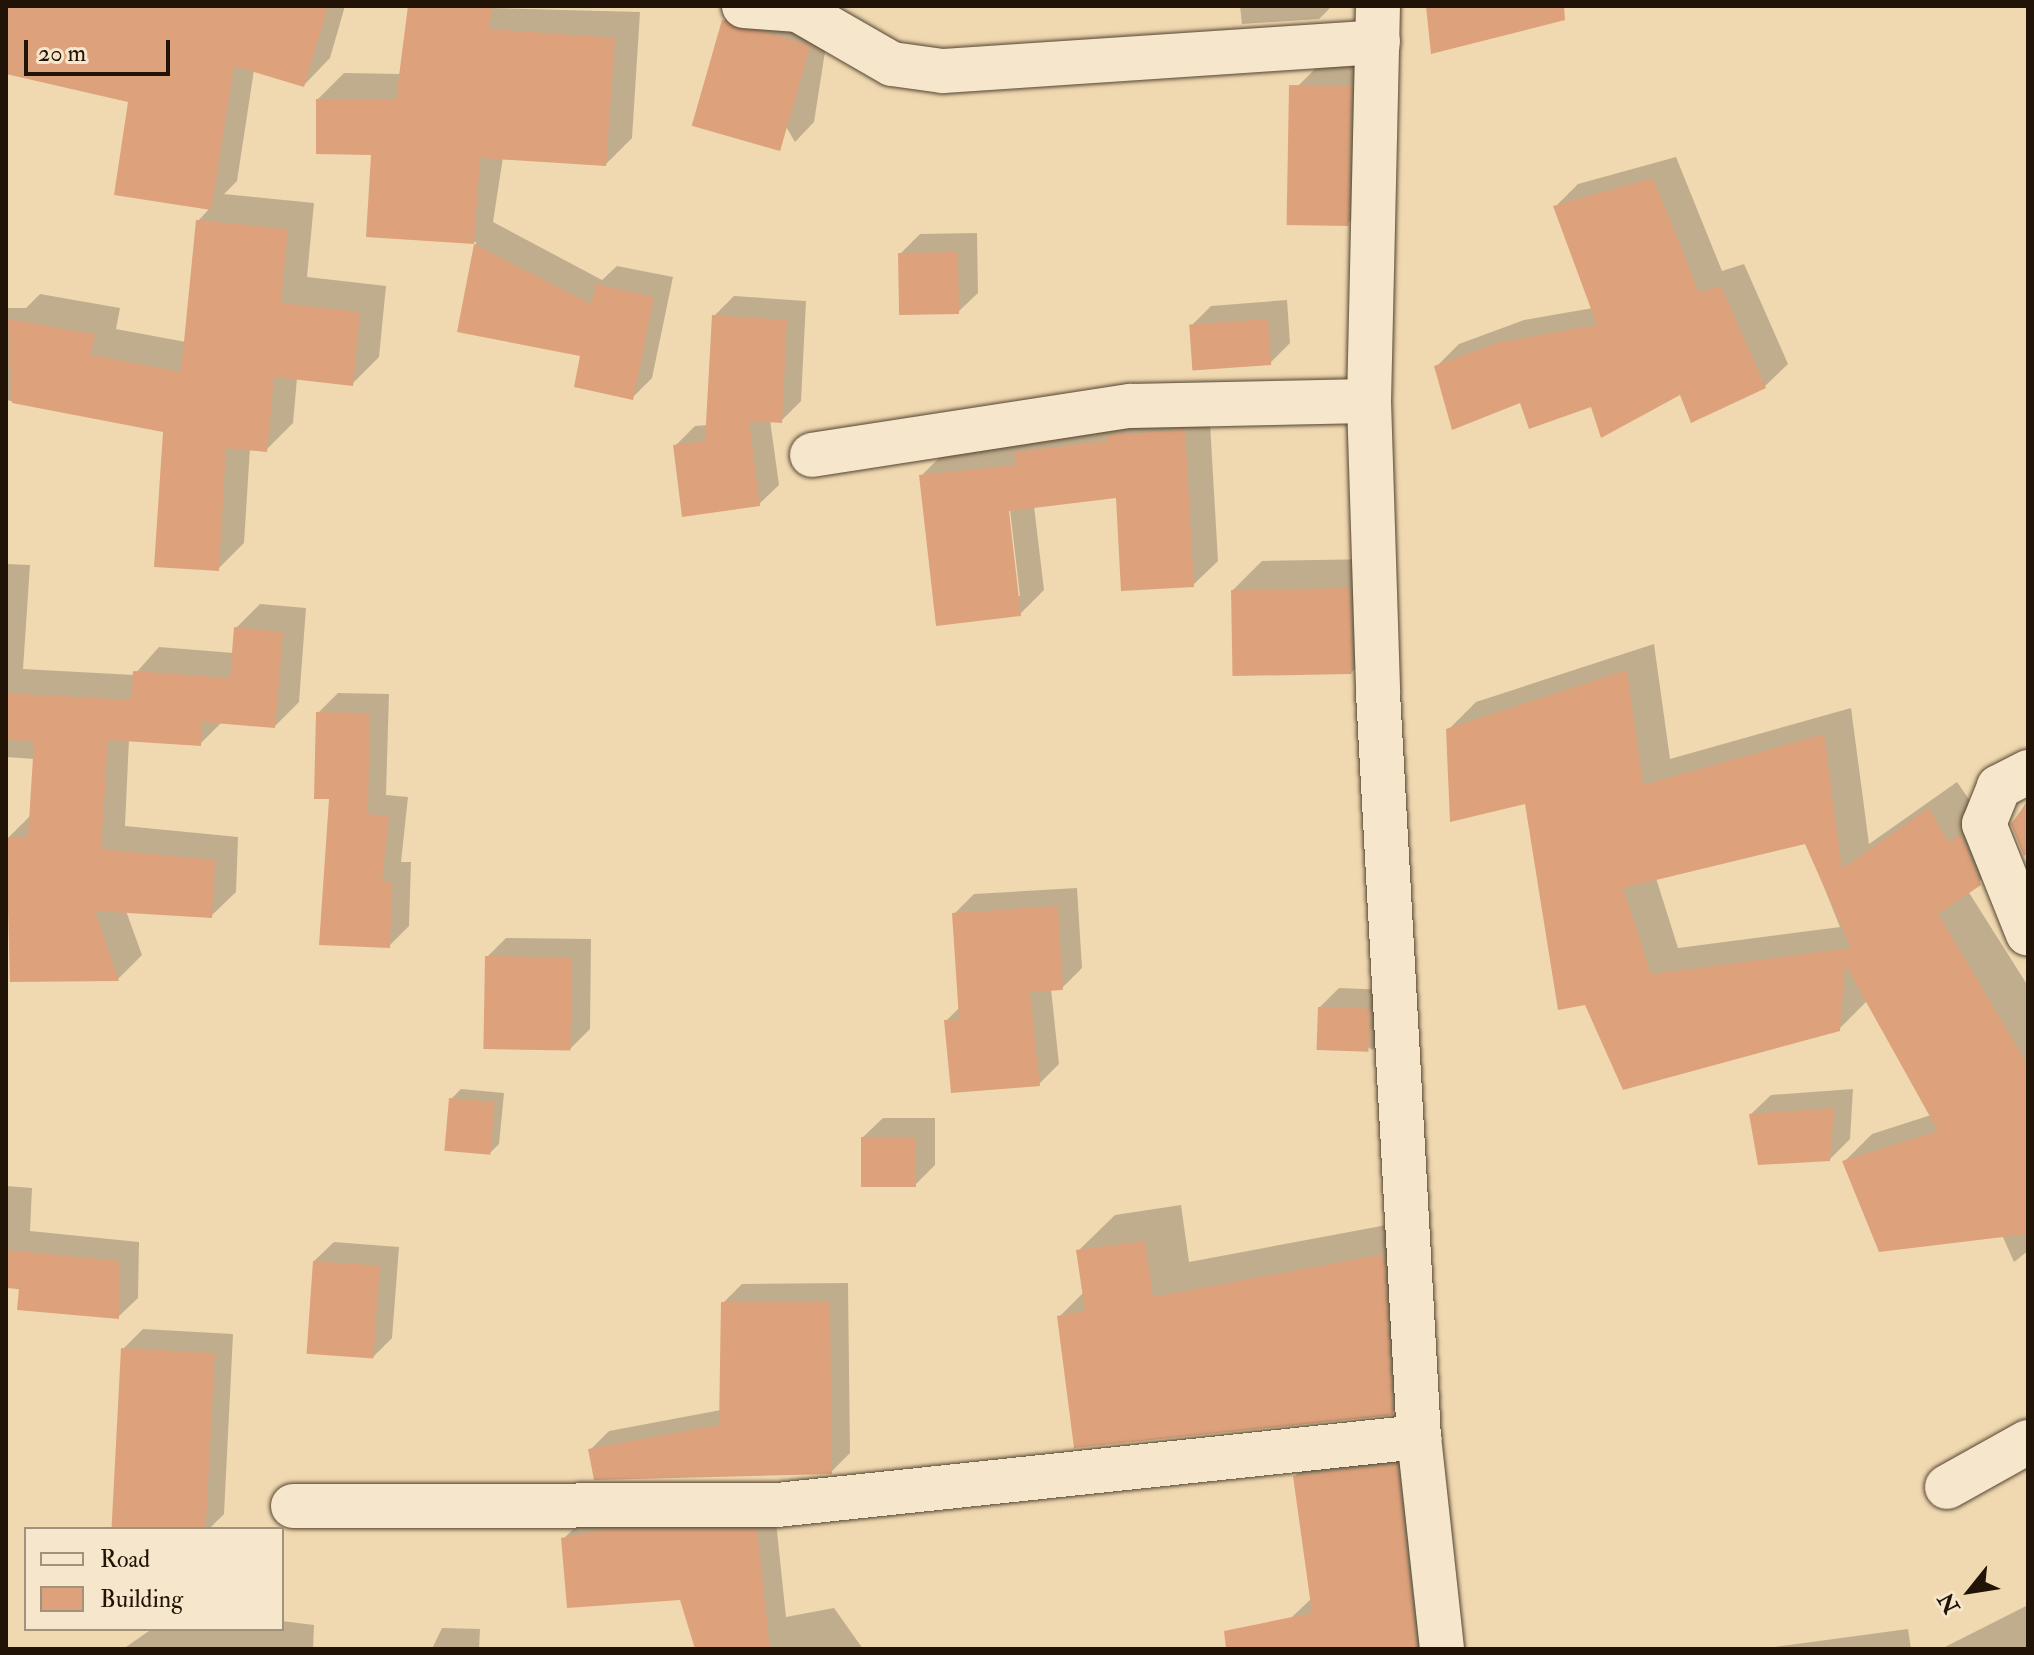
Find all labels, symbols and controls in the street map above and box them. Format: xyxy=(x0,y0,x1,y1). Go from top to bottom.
scale bar xyxy=(28,24,174,74)
text: 20 m xyxy=(38,38,86,69)
legend xyxy=(24,1527,284,1631)
text: Road xyxy=(100,1544,150,1575)
north arrow xyxy=(1930,1551,2010,1631)
text: Building xyxy=(100,1584,183,1615)
text: N xyxy=(1932,1587,1966,1619)

